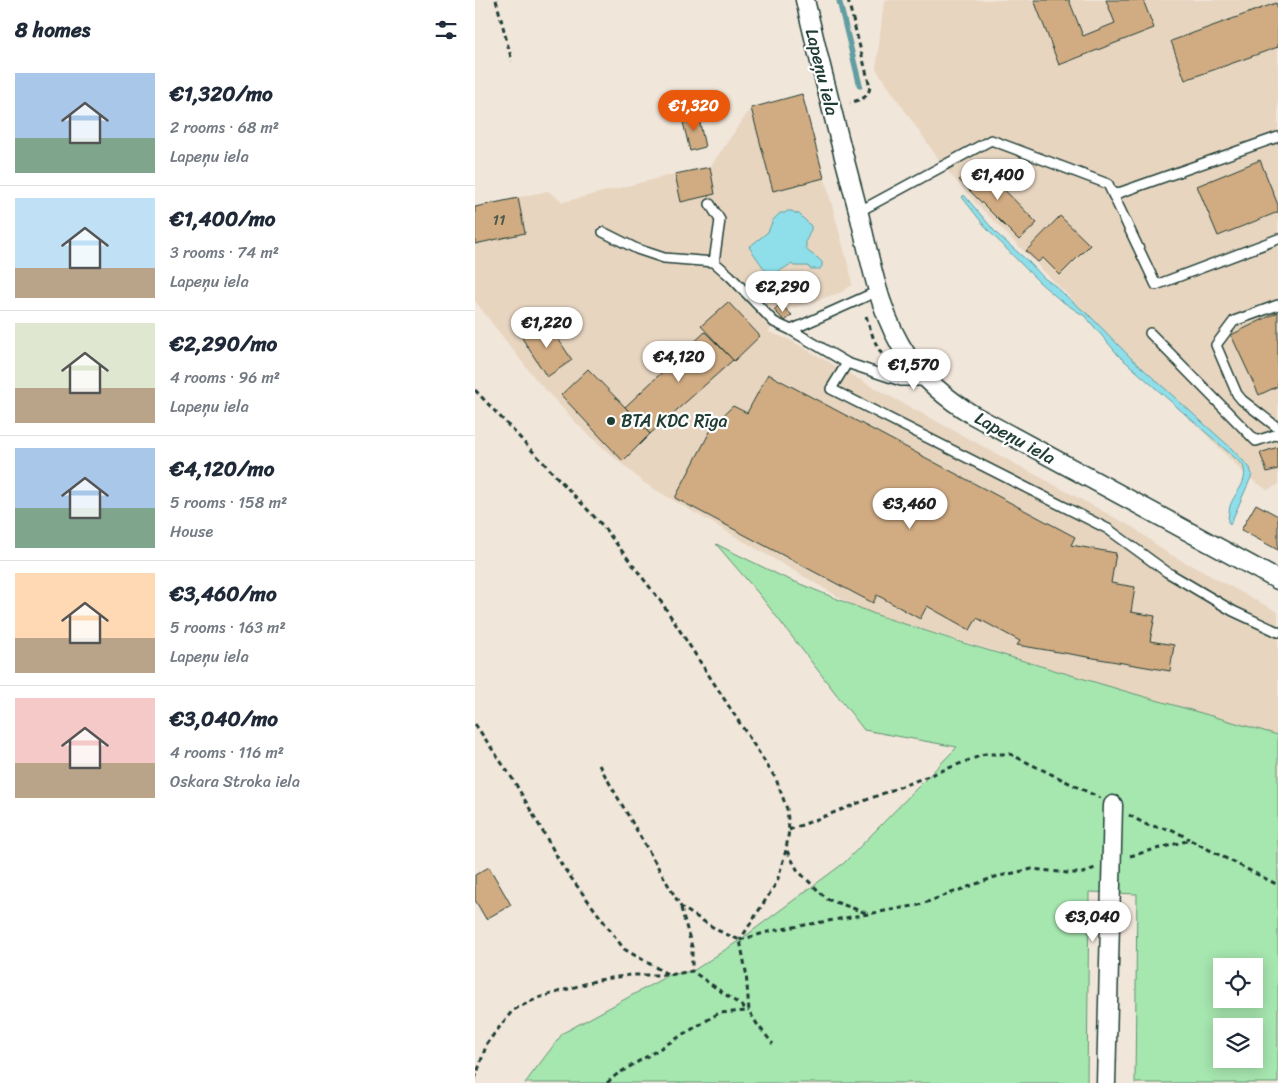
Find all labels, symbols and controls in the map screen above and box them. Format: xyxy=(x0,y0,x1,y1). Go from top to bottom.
text: 8 homes xyxy=(15,11,90,49)
icon: filters xyxy=(432,16,460,44)
street label: Lapeņu iela xyxy=(796,25,848,119)
text: €1,320/mo xyxy=(170,75,273,113)
pin: €1,320 xyxy=(653,90,735,132)
text: €1,320 xyxy=(669,91,719,120)
icon: home xyxy=(55,93,115,153)
text: 2 rooms · 68 m² xyxy=(170,113,279,142)
text: Lapeņu iela xyxy=(170,142,249,171)
pin: €1,400 xyxy=(957,158,1039,201)
text: €1,400 xyxy=(972,160,1024,189)
text: €1,400/mo xyxy=(170,200,275,238)
house number: 11 xyxy=(493,207,505,233)
icon: home xyxy=(55,218,115,278)
text: 3 rooms · 74 m² xyxy=(170,238,279,267)
text: Lapeņu iela xyxy=(170,267,249,296)
pin: €2,290 xyxy=(742,270,824,313)
text: €2,290 xyxy=(756,272,810,301)
pin: €1,220 xyxy=(506,306,588,349)
text: €1,220 xyxy=(522,308,572,337)
text: €2,290/mo xyxy=(170,325,277,363)
pin: €4,120 xyxy=(638,340,720,383)
text: €4,120 xyxy=(653,342,705,371)
icon: home xyxy=(55,343,115,403)
pin: €1,570 xyxy=(873,348,955,391)
text: €1,570 xyxy=(889,350,939,379)
text: 4 rooms · 96 m² xyxy=(170,363,280,392)
text: Lapeņu iela xyxy=(170,392,249,421)
street label: Lapeņu iela xyxy=(969,403,1061,473)
place label: BTA KDC Rīga xyxy=(621,405,728,437)
marker: BTA KDC Rīga xyxy=(605,415,617,427)
text: €4,120/mo xyxy=(170,450,274,488)
icon: home xyxy=(55,468,115,528)
text: 5 rooms · 158 m² xyxy=(170,488,287,517)
pin: €3,460 xyxy=(869,488,951,530)
text: €3,460 xyxy=(884,489,936,518)
text: House xyxy=(170,517,213,546)
text: €3,460/mo xyxy=(170,575,277,613)
icon: home xyxy=(55,593,115,653)
text: 5 rooms · 163 m² xyxy=(170,613,286,642)
text: Lapeņu iela xyxy=(170,642,249,671)
text: €3,040/mo xyxy=(170,700,278,738)
icon: home xyxy=(55,718,115,778)
text: 4 rooms · 116 m² xyxy=(170,738,284,767)
text: Oskara Stroka iela xyxy=(170,767,300,796)
pin: €3,040 xyxy=(1052,900,1134,943)
text: €3,040 xyxy=(1066,902,1120,931)
map controls xyxy=(1213,958,1263,1068)
button: locate xyxy=(1213,958,1263,1008)
button: layers xyxy=(1213,1018,1263,1068)

